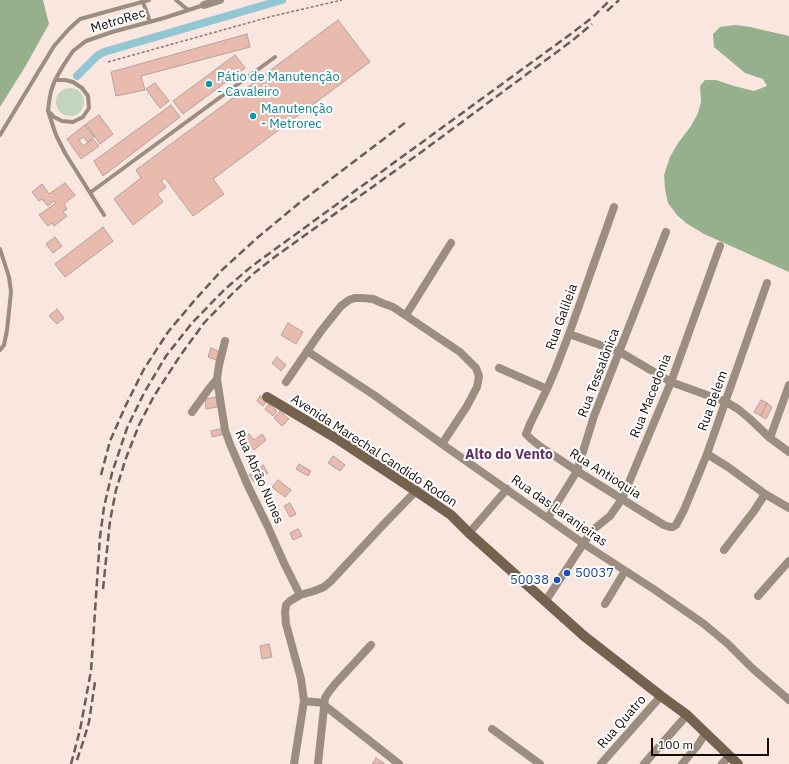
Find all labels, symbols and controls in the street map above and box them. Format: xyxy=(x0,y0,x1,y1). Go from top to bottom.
street label: MetroRec xyxy=(89,5,147,37)
place label: Pátio de Manutenção - Cavaleiro xyxy=(217,69,340,100)
marker: Pátio de Manutenção - Cavaleiro xyxy=(204,79,214,89)
place label: Manutenção - Metrorec xyxy=(261,101,333,132)
marker: Manutenção - Metrorec xyxy=(248,111,258,121)
street label: Rua Galileia xyxy=(543,282,581,352)
street label: Rua Tessalônica xyxy=(575,326,623,420)
street label: Rua Macedonia xyxy=(627,352,675,440)
street label: Rua Belem xyxy=(695,369,731,433)
street label: Avenida Marechal Candido Rodon xyxy=(288,391,460,511)
street label: Rua Abrão Nunes xyxy=(231,428,287,526)
street label: Rua Antioquia xyxy=(566,446,644,502)
district label: Alto do Vento xyxy=(465,447,553,463)
street label: Rua das Laranjeiras xyxy=(508,472,610,550)
place label: 50037 xyxy=(575,565,614,581)
marker: 50037 xyxy=(562,568,572,578)
place label: 50038 xyxy=(510,572,549,588)
marker: 50038 xyxy=(552,575,562,585)
street label: Rua Quatro xyxy=(595,692,649,752)
scale bar xyxy=(653,730,771,756)
text: 100 m xyxy=(658,737,693,752)

